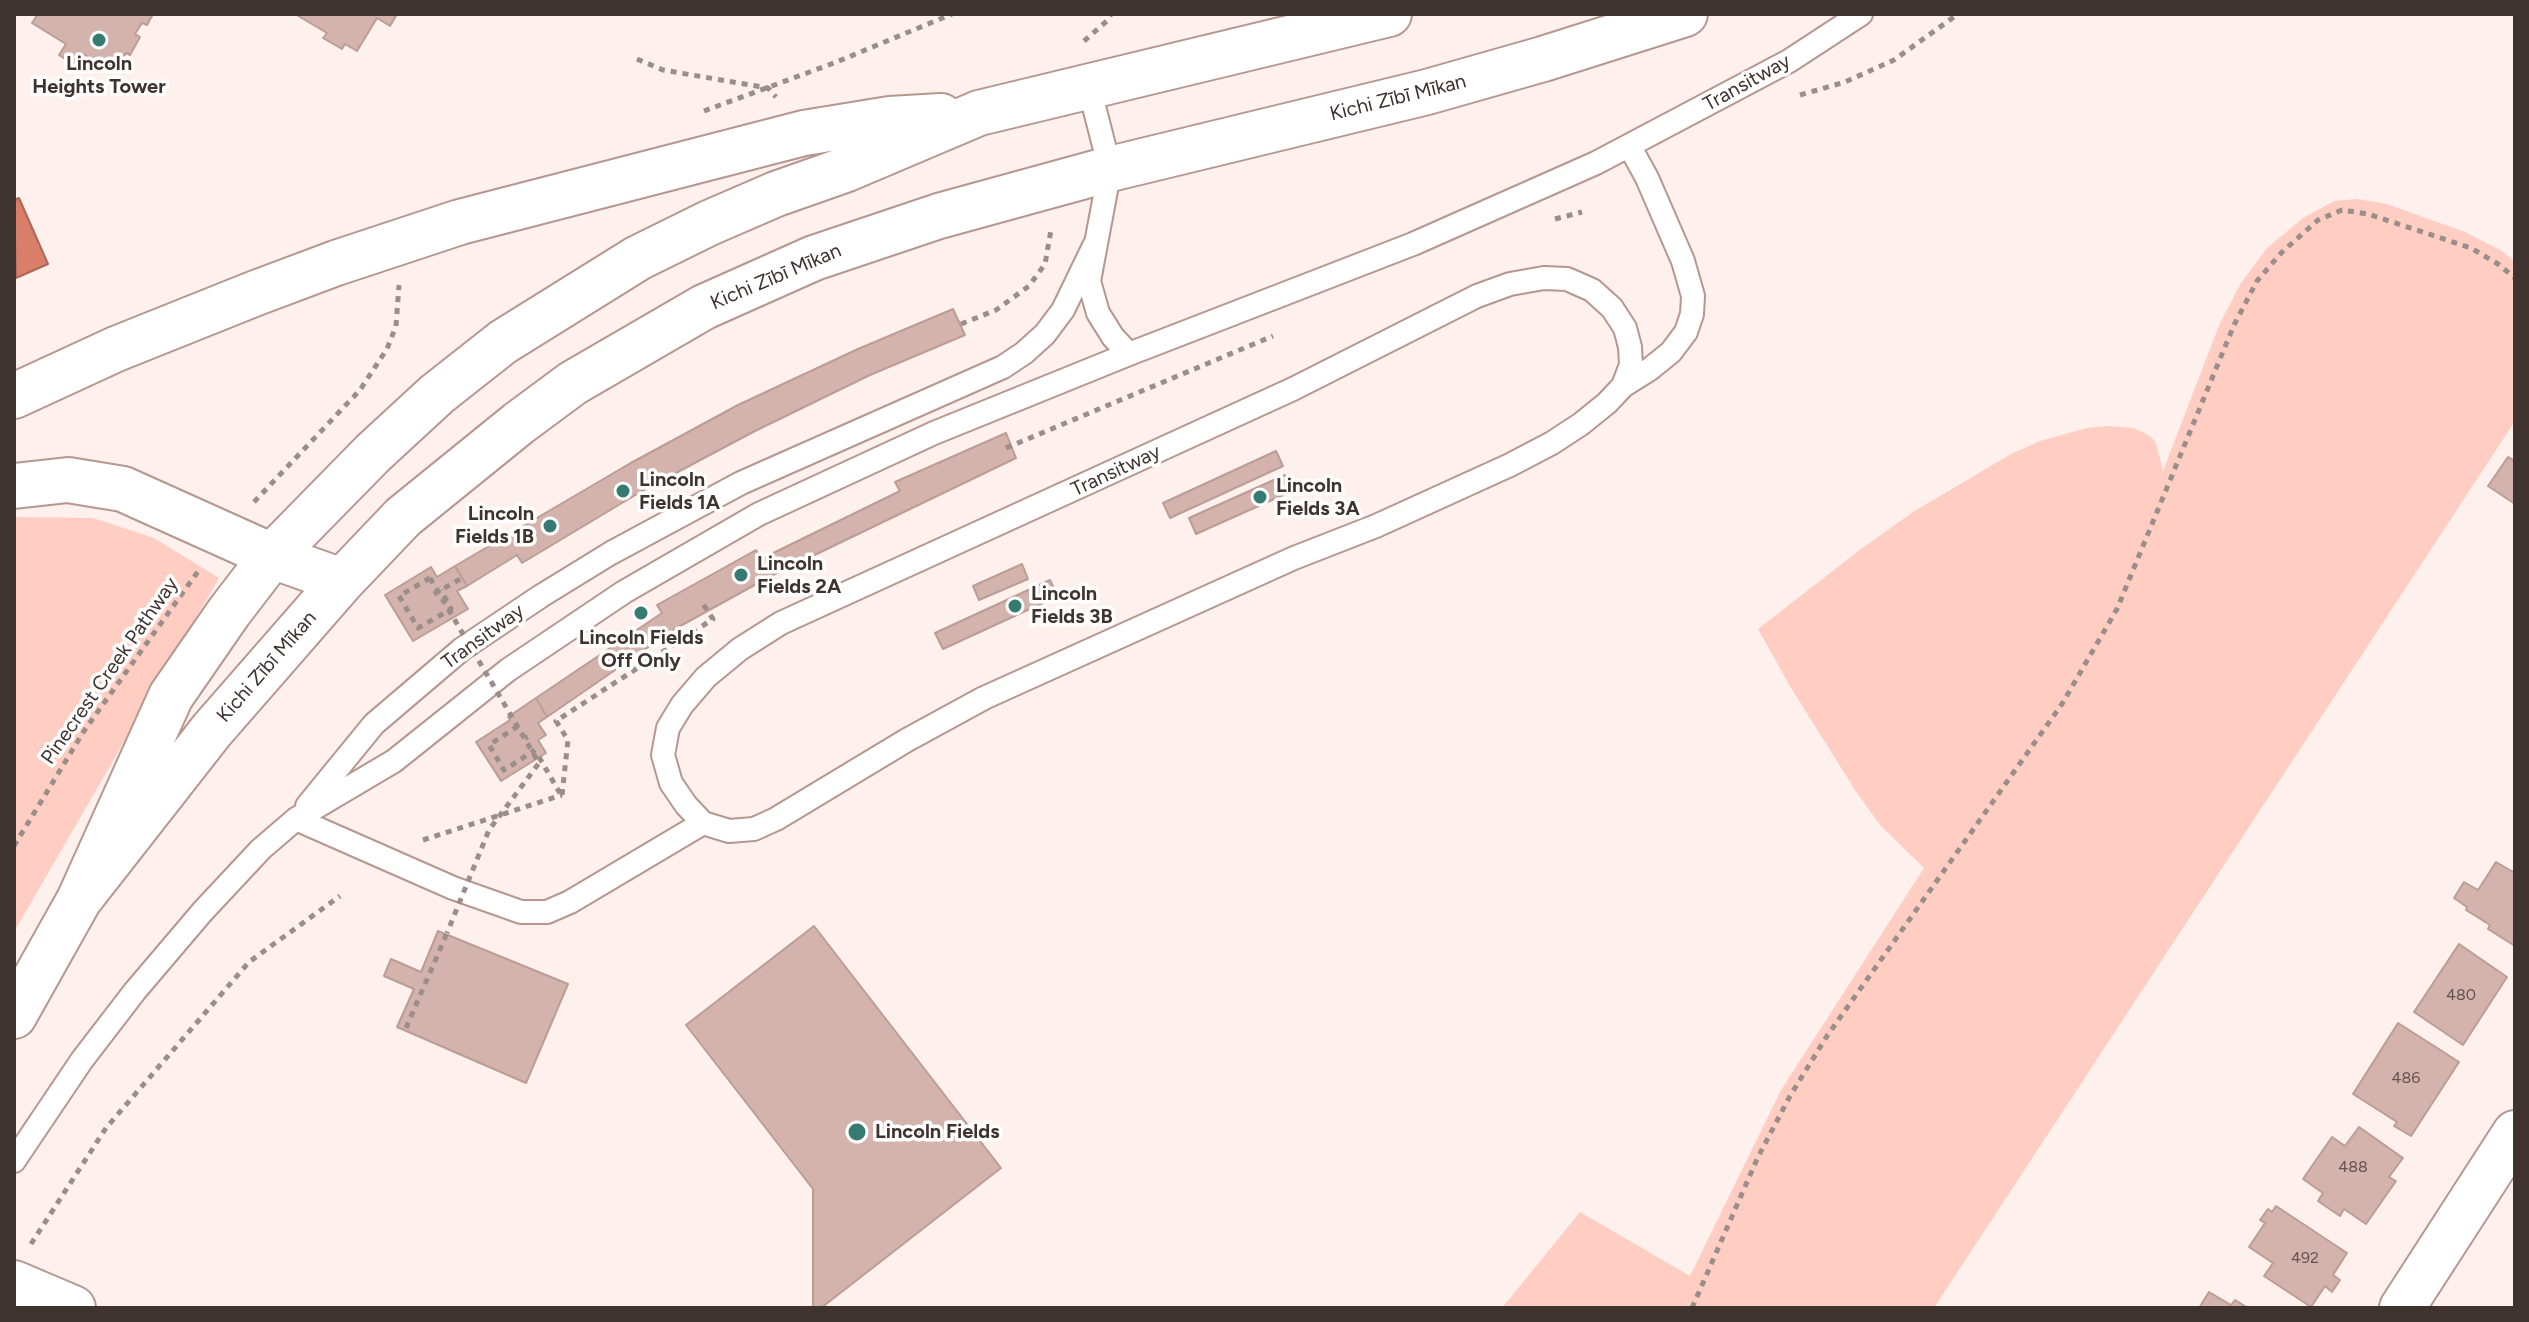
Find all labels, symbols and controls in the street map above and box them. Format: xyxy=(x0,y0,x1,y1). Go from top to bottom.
marker: Lincoln Heights Tower xyxy=(90,31,108,49)
street label: Transitway xyxy=(1699,49,1795,117)
place label: Lincoln Heights Tower xyxy=(32,52,166,99)
street label: Kichi Zībī Mīkan xyxy=(1327,69,1469,127)
street label: Kichi Zībī Mīkan xyxy=(707,239,845,315)
street label: Transitway xyxy=(1068,440,1164,502)
place label: Lincoln Fields 1A xyxy=(639,468,720,515)
place label: Lincoln Fields 3A xyxy=(1276,474,1360,521)
marker: Lincoln Fields 1A xyxy=(614,482,632,500)
marker: Lincoln Fields 3A xyxy=(1251,488,1269,506)
place label: Lincoln Fields 1B xyxy=(455,502,534,549)
marker: Lincoln Fields 1B xyxy=(541,517,559,535)
place label: Lincoln Fields 2A xyxy=(757,552,841,599)
marker: Lincoln Fields 2A xyxy=(732,566,750,584)
street label: Pinecrest Creek Pathway xyxy=(36,573,184,769)
place label: Lincoln Fields 3B xyxy=(1031,582,1113,629)
marker: Lincoln Fields 3B xyxy=(1006,597,1024,615)
street label: Transitway xyxy=(437,599,529,675)
marker: Lincoln Fields Off Only xyxy=(632,604,650,622)
street label: Kichi Zībī Mīkan xyxy=(212,606,322,728)
place label: Lincoln Fields Off Only xyxy=(579,626,703,673)
house number: 480 xyxy=(2446,985,2476,1005)
house number: 486 xyxy=(2392,1068,2420,1088)
place label: Lincoln Fields xyxy=(875,1120,999,1144)
marker: Lincoln Fields xyxy=(846,1121,868,1143)
house number: 488 xyxy=(2338,1157,2368,1177)
house number: 492 xyxy=(2291,1248,2319,1268)

